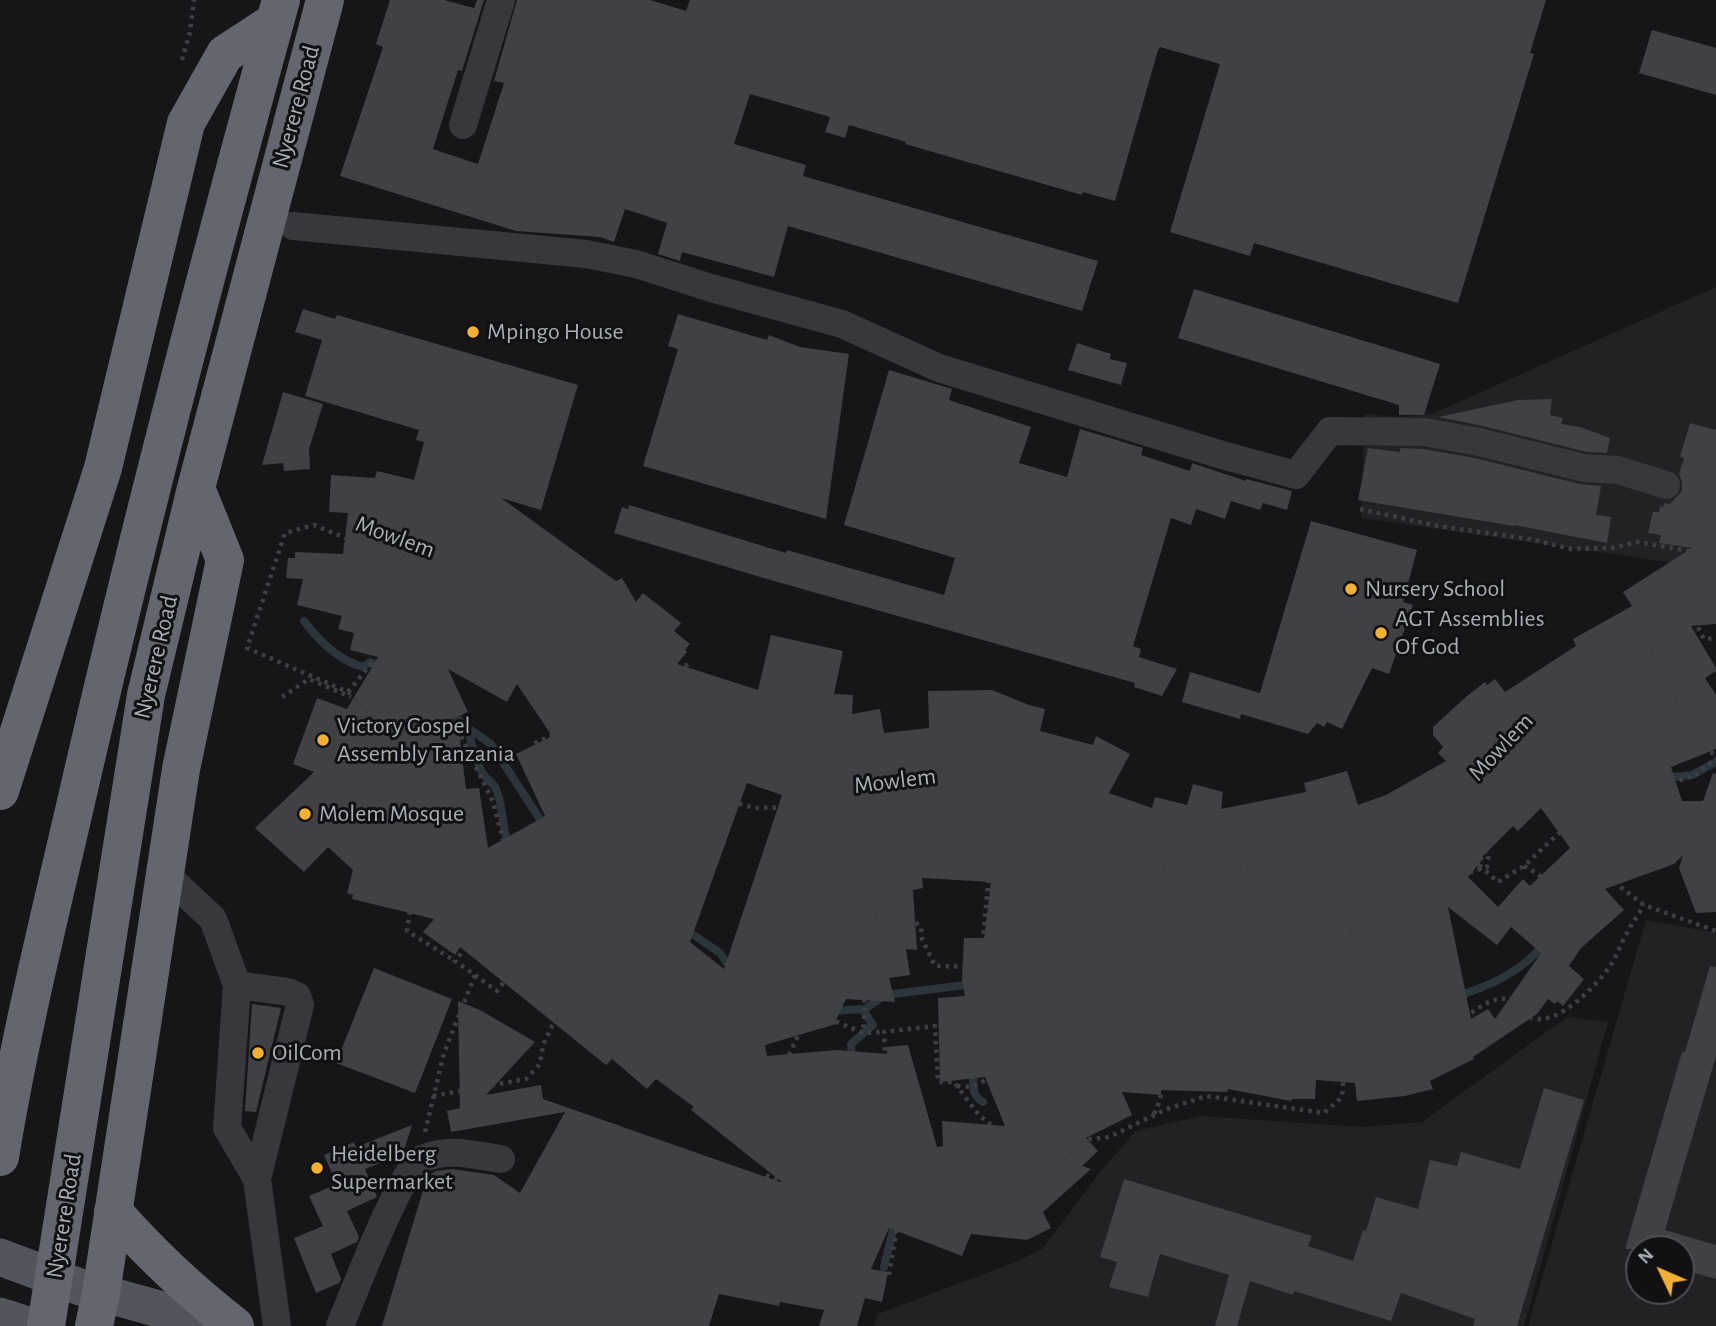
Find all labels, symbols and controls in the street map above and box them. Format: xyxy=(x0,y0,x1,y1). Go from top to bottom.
street label: Nyerere Road xyxy=(266,42,326,172)
place label: Mpingo House xyxy=(487,318,624,346)
marker: Mpingo House xyxy=(465,324,481,340)
street label: Mowlem xyxy=(351,509,439,565)
place label: Nursery School xyxy=(1365,575,1505,603)
marker: Nursery School xyxy=(1343,581,1359,597)
street label: Nyerere Road xyxy=(128,592,184,722)
place label: AGT Assemblies Of God xyxy=(1395,605,1545,661)
marker: AGT Assemblies Of God xyxy=(1373,625,1389,641)
street label: Mowlem xyxy=(1462,707,1540,787)
place label: Victory Gospel Assembly Tanzania xyxy=(337,712,515,768)
marker: Victory Gospel Assembly Tanzania xyxy=(315,732,331,748)
street label: Mowlem xyxy=(852,762,938,800)
place label: Molem Mosque xyxy=(319,800,464,828)
marker: Molem Mosque xyxy=(297,806,313,822)
place label: OilCom xyxy=(272,1039,342,1067)
marker: OilCom xyxy=(250,1045,266,1061)
place label: Heidelberg Supermarket xyxy=(331,1140,453,1196)
street label: Nyerere Road xyxy=(40,1152,88,1280)
marker: Heidelberg Supermarket xyxy=(309,1160,325,1176)
north arrow xyxy=(1625,1235,1695,1305)
text: N xyxy=(1635,1245,1657,1268)

